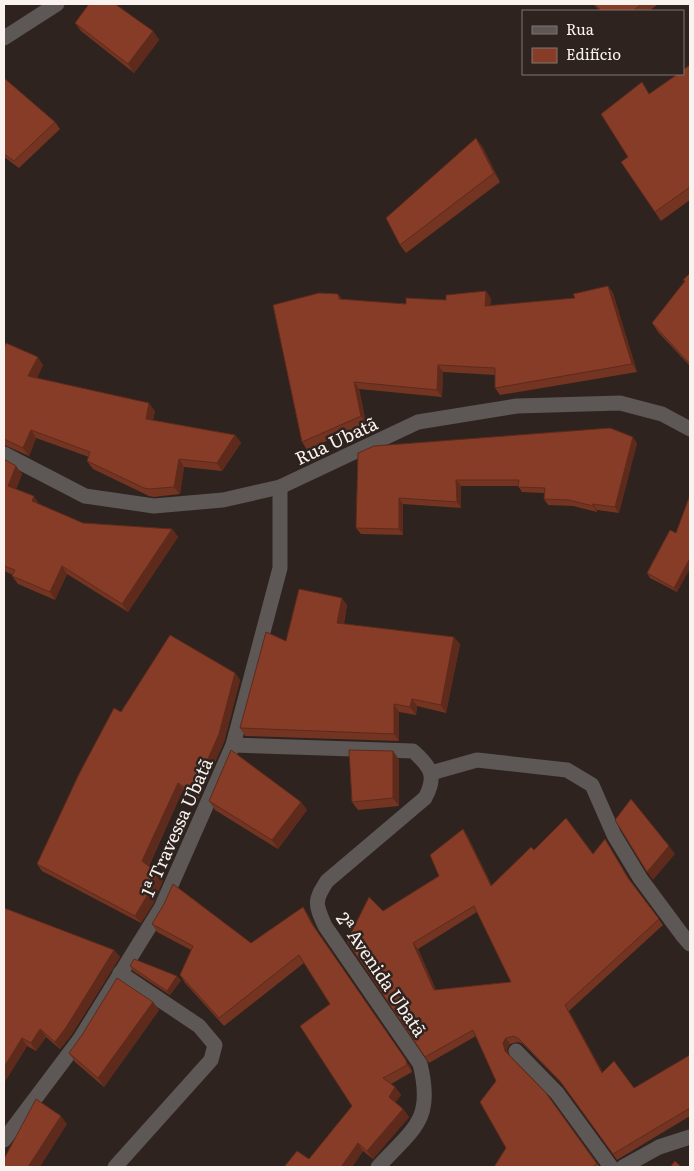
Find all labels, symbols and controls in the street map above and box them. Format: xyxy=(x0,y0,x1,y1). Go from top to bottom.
legend xyxy=(522,10,684,75)
text: Rua xyxy=(566,17,595,40)
text: Edifício xyxy=(566,42,621,65)
street label: Rua Ubatã xyxy=(290,409,382,471)
street label: 1ª Travessa Ubatã xyxy=(133,753,219,901)
street label: 2ª Avenida Ubatã xyxy=(330,906,434,1042)

